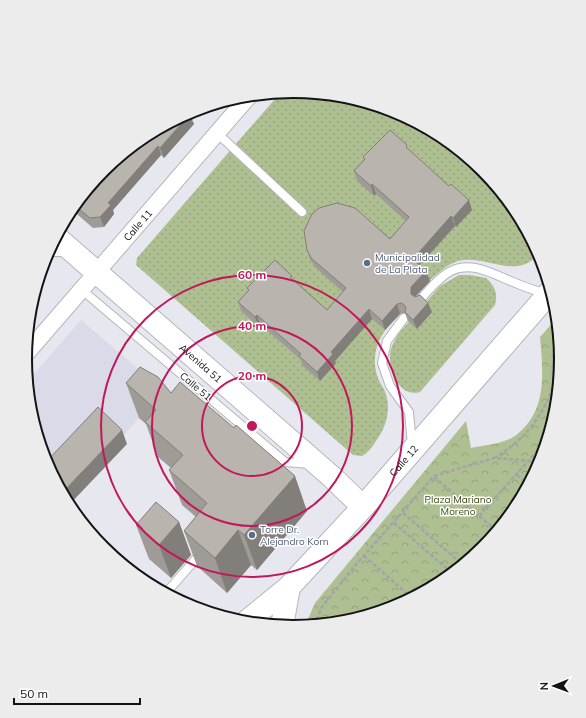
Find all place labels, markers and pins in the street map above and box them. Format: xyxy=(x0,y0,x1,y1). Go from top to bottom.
place label: Municipalidad de La Plata xyxy=(375,251,440,276)
marker: Municipalidad de La Plata xyxy=(362,258,372,268)
centre of rings xyxy=(245,419,259,433)
place label: Torre Dr. Alejandro Korn xyxy=(260,523,329,548)
marker: Torre Dr. Alejandro Korn xyxy=(247,530,257,540)

